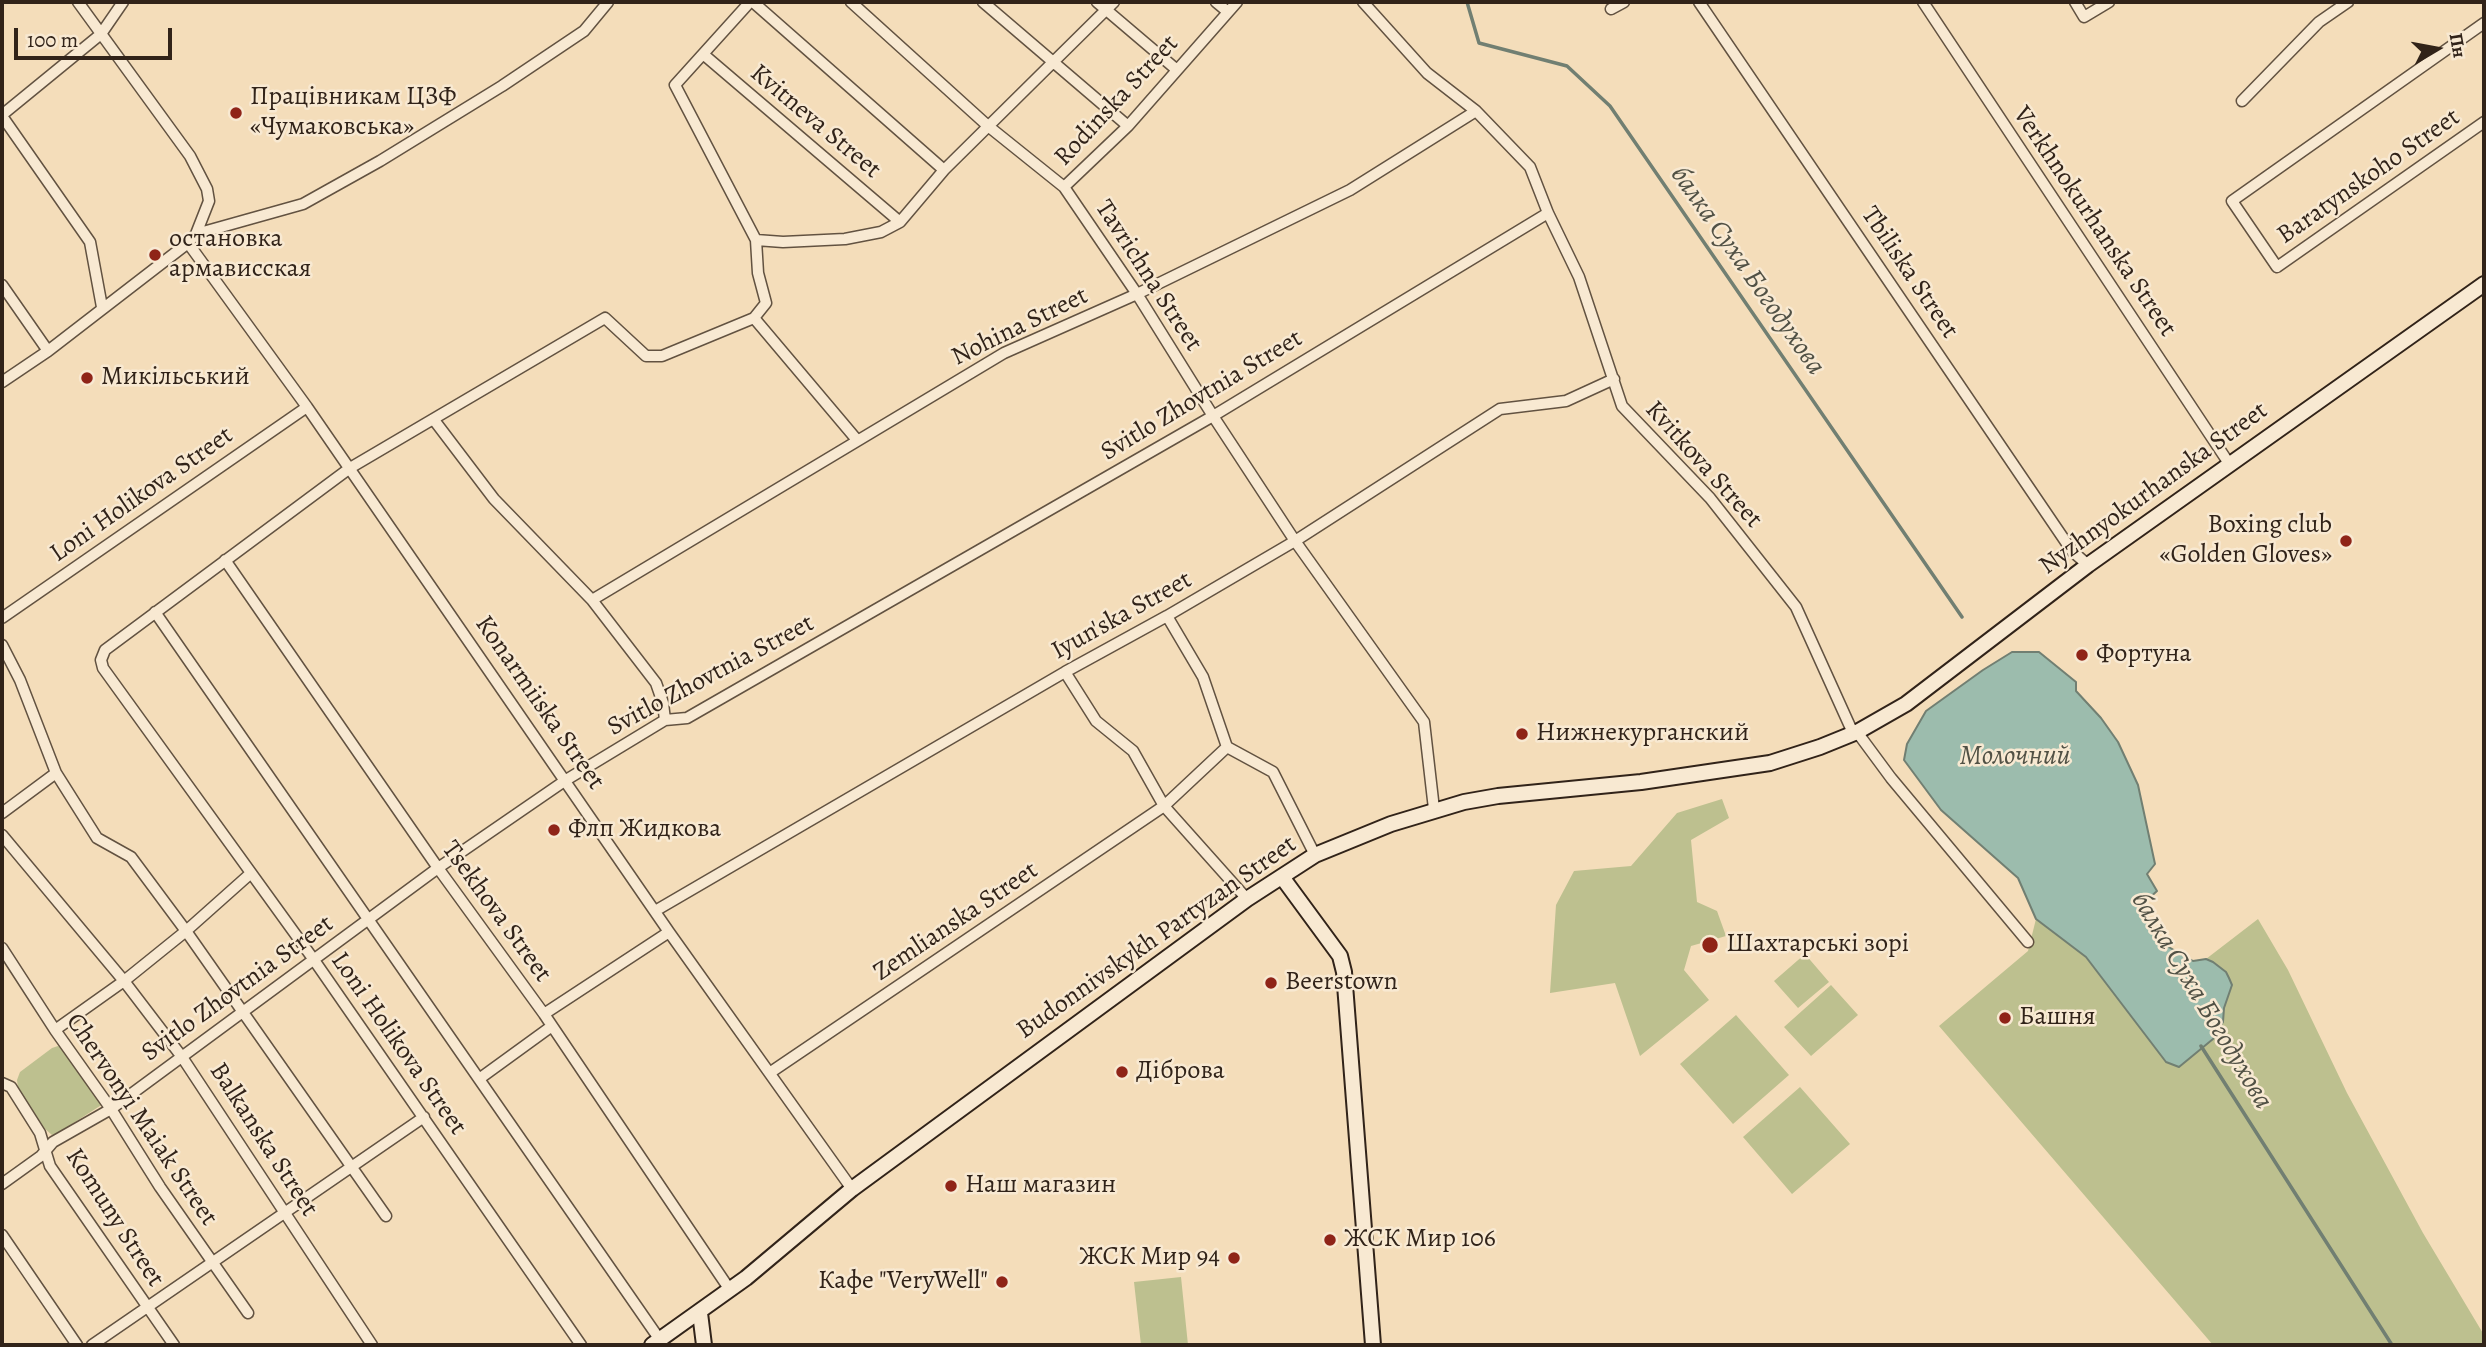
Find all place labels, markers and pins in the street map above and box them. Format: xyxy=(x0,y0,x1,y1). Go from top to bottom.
place label: Працівникам ЦЗФ «Чумаковська» xyxy=(250,82,457,144)
marker: Працівникам ЦЗФ «Чумаковська» xyxy=(228,105,244,121)
place label: остановка армависская xyxy=(169,224,311,286)
marker: остановка армависская xyxy=(147,247,163,263)
place label: Микільський xyxy=(101,362,250,394)
marker: Микільський xyxy=(79,370,95,386)
place label: Boxing club «Golden Gloves» xyxy=(2159,510,2332,572)
marker: Boxing club «Golden Gloves» xyxy=(2338,533,2354,549)
place label: Фортуна xyxy=(2096,639,2192,671)
marker: Фортуна xyxy=(2074,647,2090,663)
place label: Нижнекурганский xyxy=(1536,718,1749,750)
marker: Нижнекурганский xyxy=(1514,726,1530,742)
place label: Флп Жидкова xyxy=(568,814,721,846)
marker: Флп Жидкова xyxy=(546,822,562,838)
place label: Шахтарські зорі xyxy=(1726,929,1909,961)
marker: Шахтарські зорі xyxy=(1700,935,1720,955)
place label: Beerstown xyxy=(1285,967,1398,999)
marker: Beerstown xyxy=(1263,975,1279,991)
place label: Башня xyxy=(2019,1002,2095,1034)
marker: Башня xyxy=(1997,1010,2013,1026)
place label: Діброва xyxy=(1136,1056,1225,1088)
marker: Діброва xyxy=(1114,1064,1130,1080)
place label: Наш магазин xyxy=(965,1170,1116,1202)
marker: Наш магазин xyxy=(943,1178,959,1194)
place label: ЖСК Мир 106 xyxy=(1344,1224,1496,1256)
marker: ЖСК Мир 106 xyxy=(1322,1232,1338,1248)
place label: ЖСК Мир 94 xyxy=(1079,1242,1220,1274)
marker: ЖСК Мир 94 xyxy=(1226,1250,1242,1266)
place label: Кафе "VeryWell" xyxy=(818,1266,988,1298)
marker: Кафе "VeryWell" xyxy=(994,1274,1010,1290)

